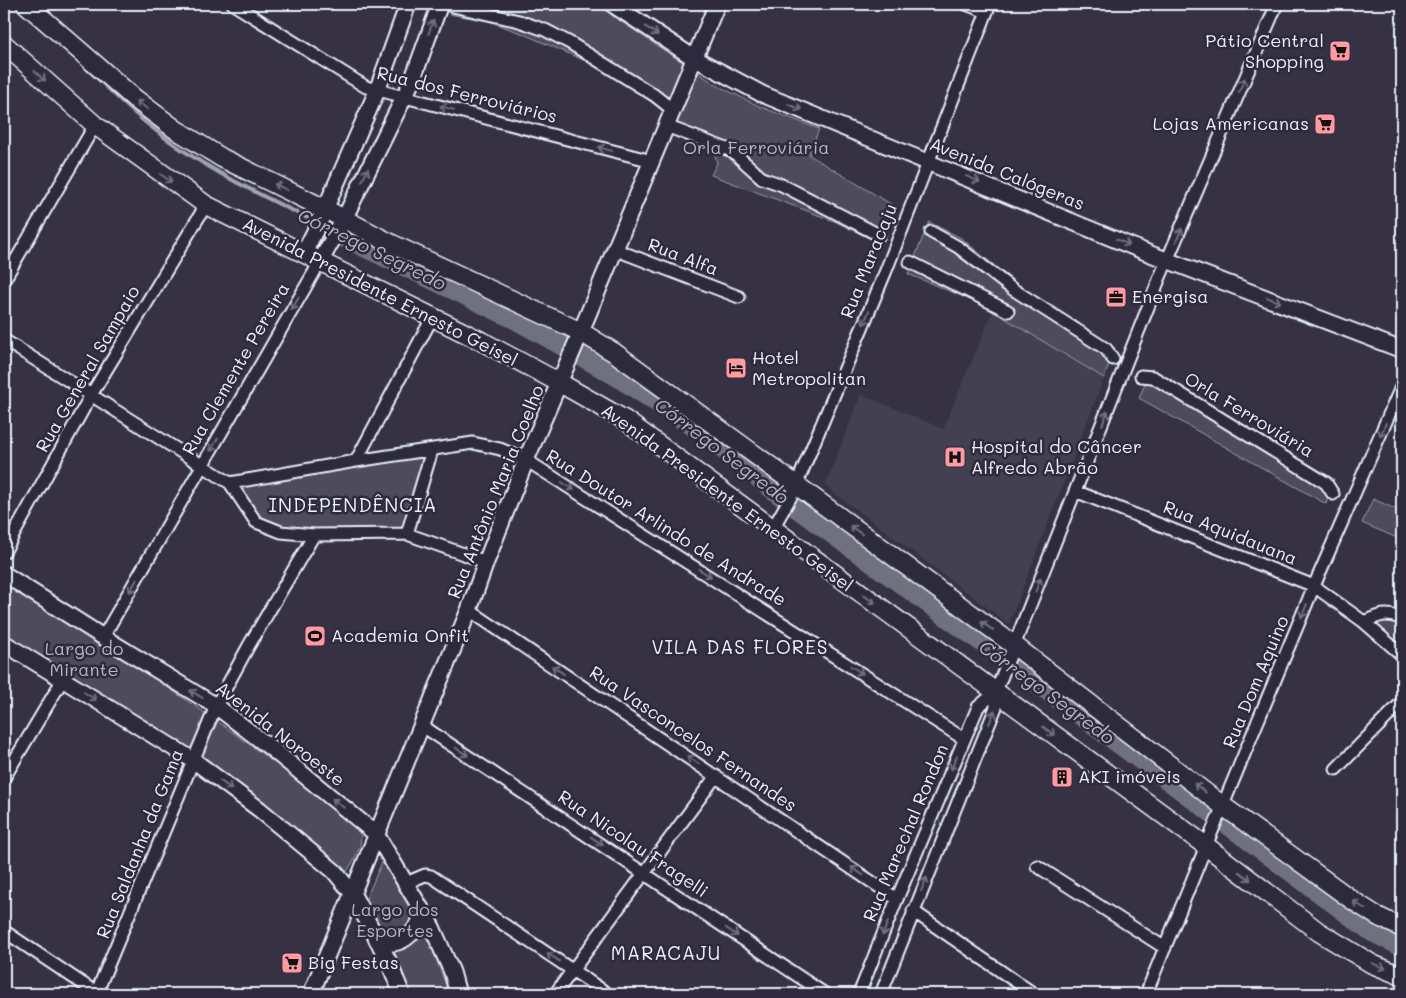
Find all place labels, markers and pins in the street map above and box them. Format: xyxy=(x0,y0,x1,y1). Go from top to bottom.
place label: Pátio Central Shopping xyxy=(1205,28,1324,73)
supermarket icon: Pátio Central Shopping xyxy=(1328,39,1352,63)
place label: Lojas Americanas xyxy=(1153,111,1309,135)
supermarket icon: Lojas Americanas xyxy=(1313,112,1337,136)
place label: Energisa xyxy=(1132,284,1208,308)
office icon: Energisa xyxy=(1104,285,1128,309)
place label: Hotel Metropolitan xyxy=(752,345,866,390)
hotel icon: Hotel Metropolitan xyxy=(724,356,748,380)
place label: Hospital do Câncer Alfredo Abrão xyxy=(971,434,1142,479)
hospital icon: Hospital do Câncer Alfredo Abrão xyxy=(943,445,967,469)
place label: Academia Onfit xyxy=(331,623,469,647)
sports icon: Academia Onfit xyxy=(303,624,327,648)
place label: AKI imóveis xyxy=(1078,764,1180,788)
building icon: AKI imóveis xyxy=(1050,765,1074,789)
place label: Big Festas xyxy=(308,950,399,974)
supermarket icon: Big Festas xyxy=(280,951,304,975)

